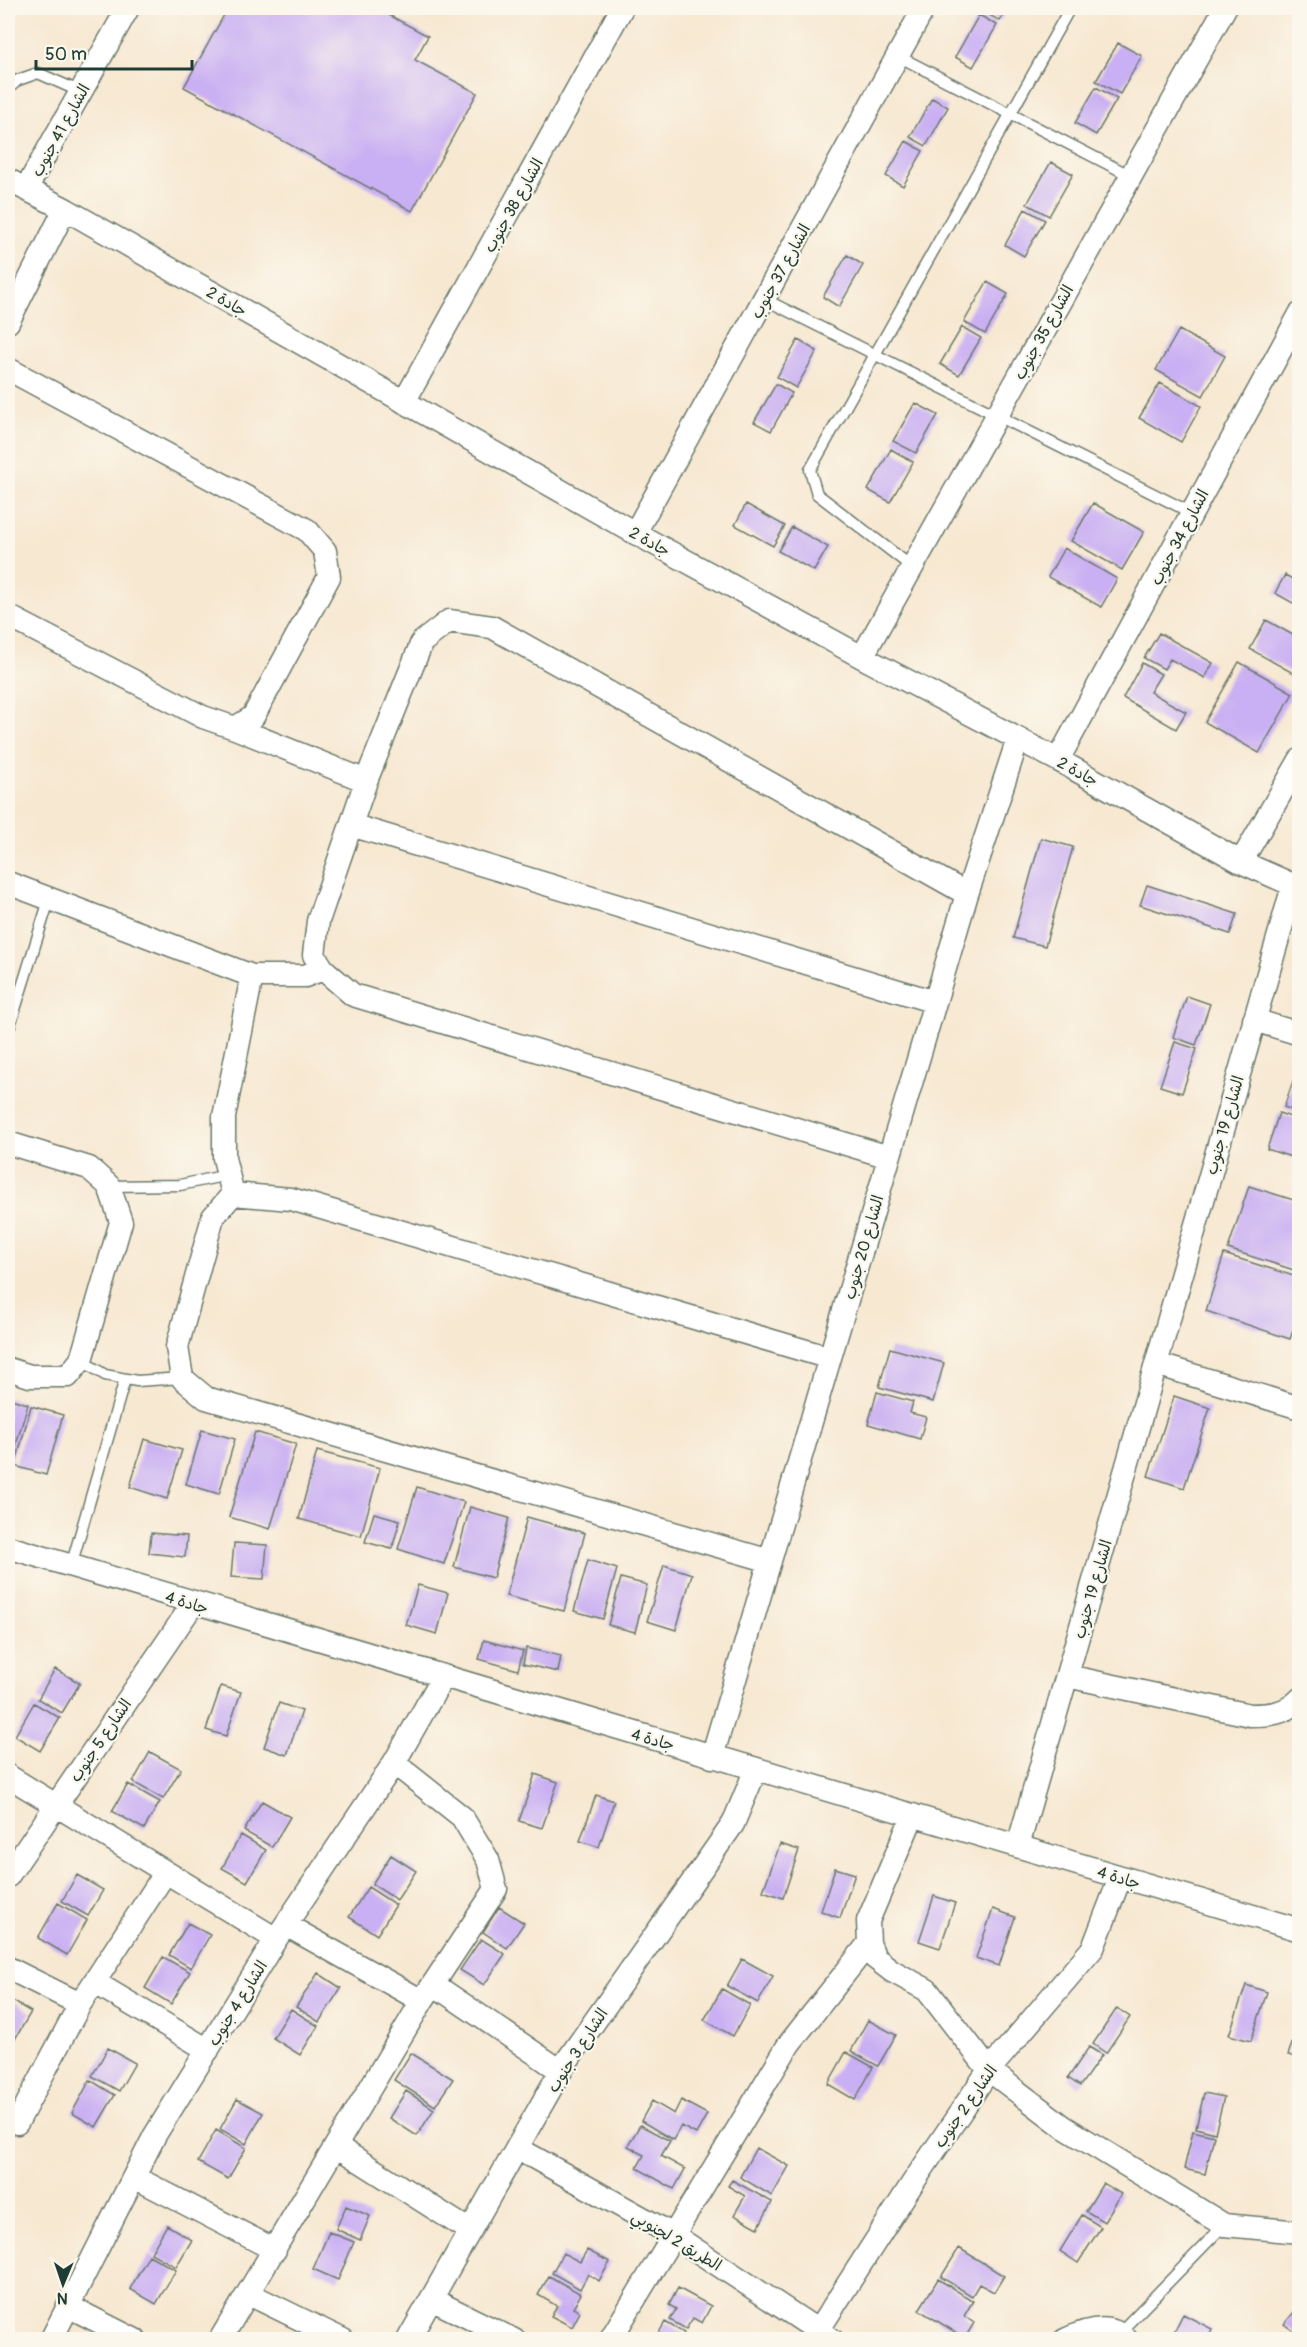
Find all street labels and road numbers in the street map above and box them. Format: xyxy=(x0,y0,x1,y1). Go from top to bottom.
street label: الشارع 41 جنوب xyxy=(27,80,96,181)
street label: الشارع 38 جنوب xyxy=(480,155,549,257)
street label: الشارع 37 جنوب xyxy=(747,221,816,323)
street label: جادة 2 xyxy=(203,282,250,321)
street label: الشارع 35 جنوب xyxy=(1010,282,1079,384)
street label: الشارع 34 جنوب xyxy=(1146,486,1214,589)
street label: جادة 2 xyxy=(626,523,673,561)
street label: جادة 2 xyxy=(1054,753,1101,791)
street label: الشارع 19 جنوب xyxy=(1201,1073,1250,1177)
street label: الشارع 20 جنوب xyxy=(840,1193,889,1302)
street label: الشارع 19 جنوب xyxy=(1069,1537,1118,1641)
street label: جادة 4 xyxy=(163,1587,211,1619)
street label: الشارع 5 جنوب xyxy=(66,1695,137,1787)
street label: جادة 4 xyxy=(629,1724,677,1756)
street label: جادة 4 xyxy=(1095,1862,1143,1894)
street label: الشارع 4 جنوب xyxy=(204,1957,273,2051)
street label: الشارع 3 جنوب xyxy=(543,2005,613,2097)
street label: الشارع 2 جنوب xyxy=(930,2061,1003,2152)
street label: الطريق 2 لجنوبي xyxy=(626,2206,725,2279)

